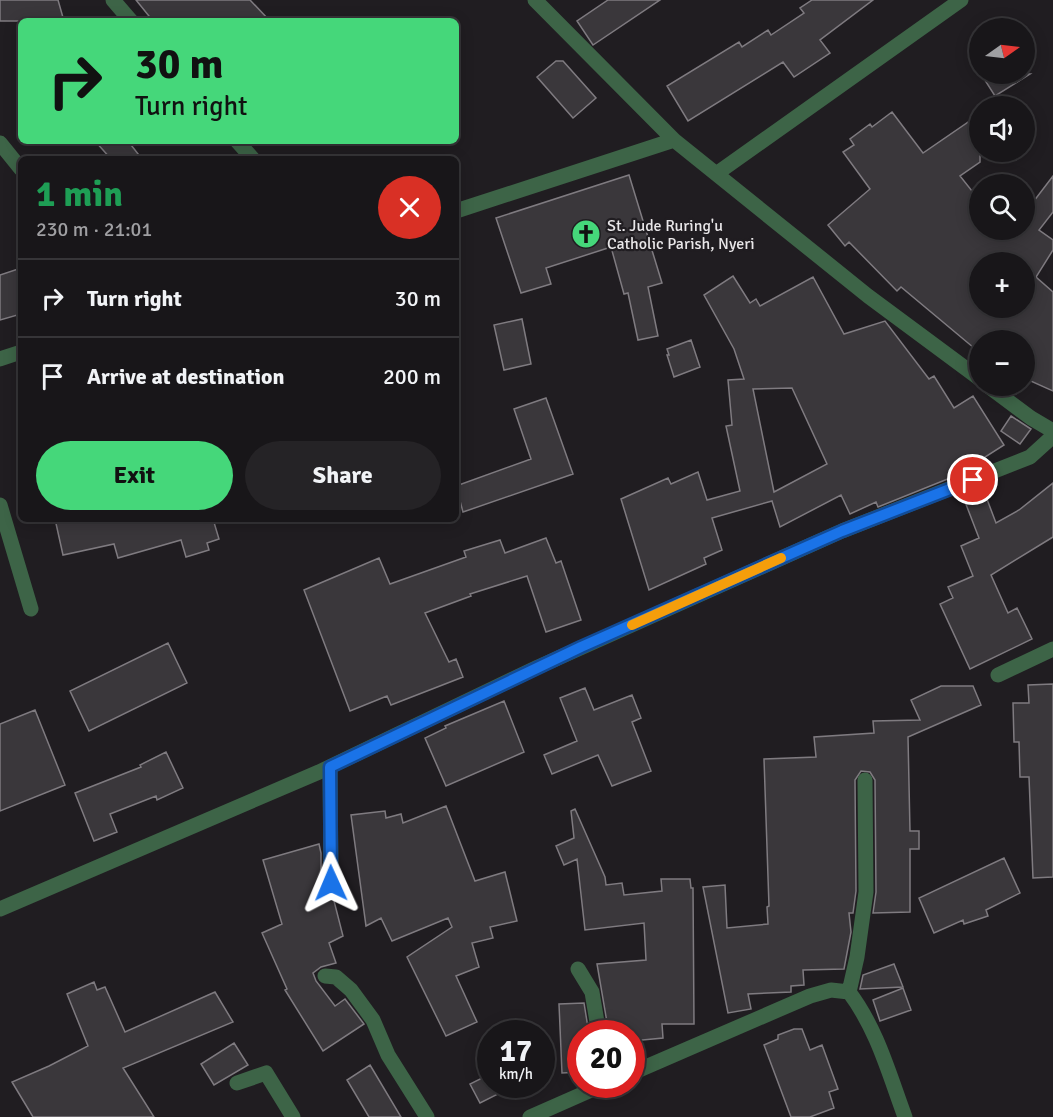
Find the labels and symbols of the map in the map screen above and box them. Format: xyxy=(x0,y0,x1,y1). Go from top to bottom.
north arrow xyxy=(969,18,1035,84)
place label: St. Jude Ruring'u Catholic Parish, Nyeri xyxy=(607,216,755,254)
church icon: St. Jude Ruring'u Catholic Parish, Nyeri xyxy=(570,218,602,250)
pin xyxy=(947,454,998,505)
position arrow xyxy=(299,851,363,915)
speed limit sign: 20 xyxy=(567,1020,645,1098)

